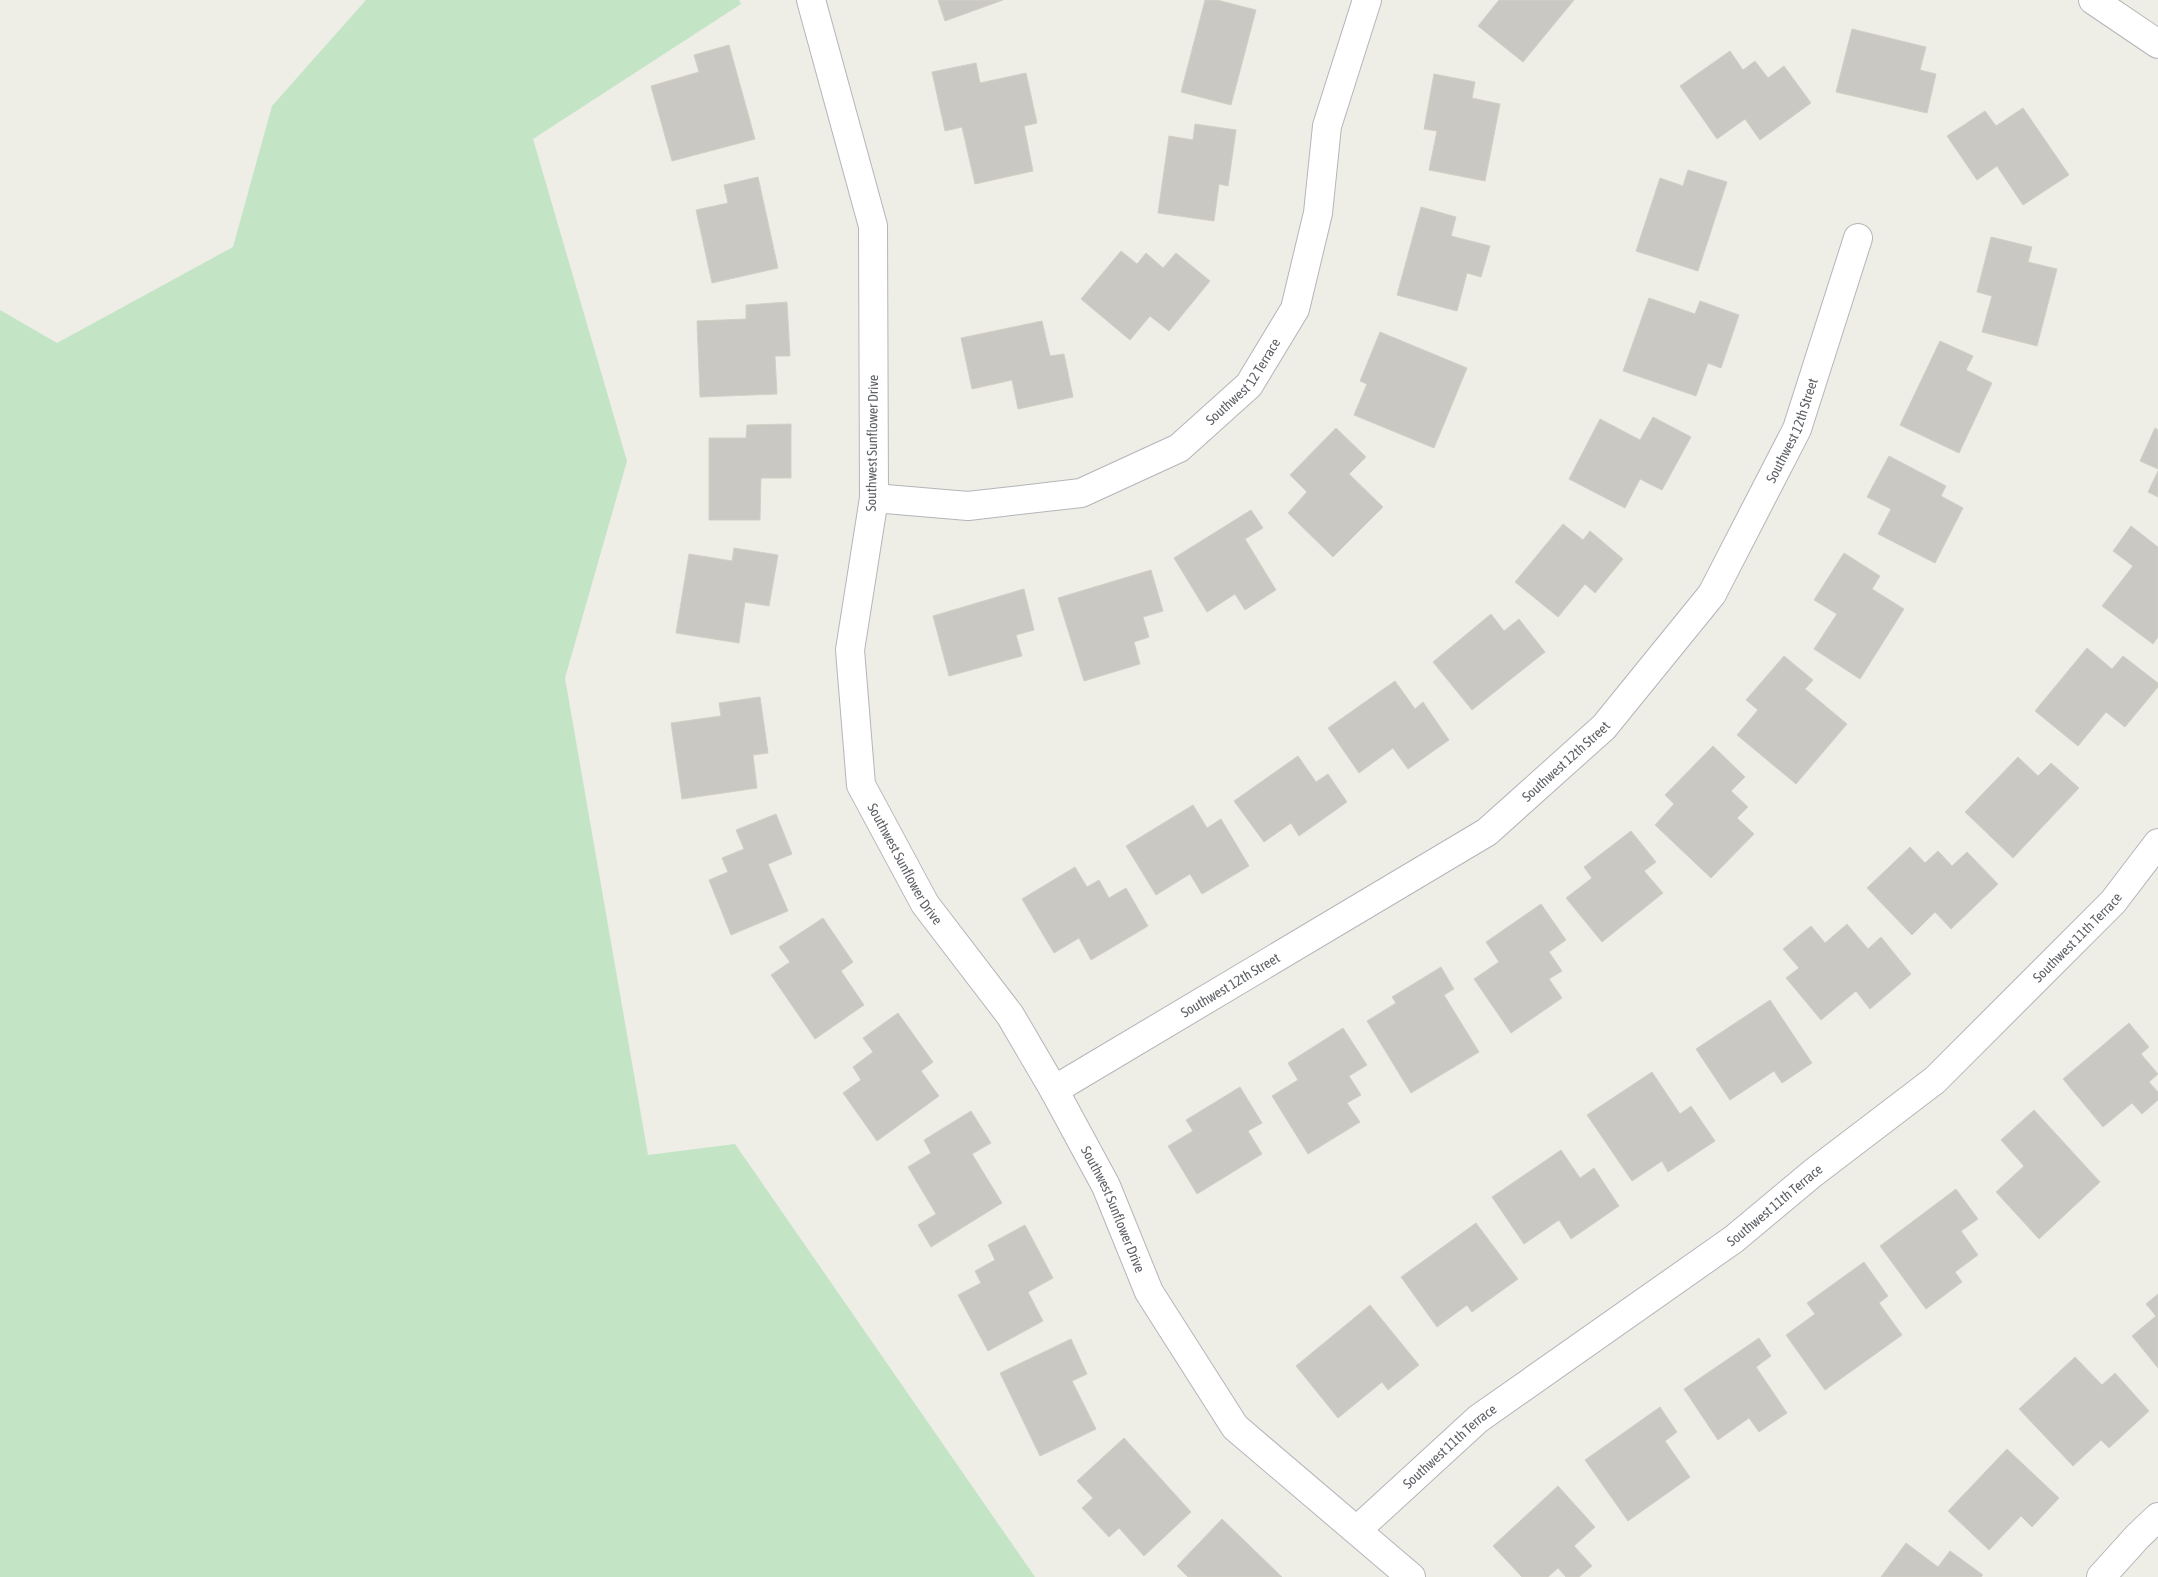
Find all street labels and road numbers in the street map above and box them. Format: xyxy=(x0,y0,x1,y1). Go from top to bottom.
street label: Southwest 12 Terrace xyxy=(1203,335,1283,428)
street label: Southwest Sunflower Drive xyxy=(863,375,881,511)
street label: Southwest 12th Street xyxy=(1763,376,1821,485)
street label: Southwest 12th Street xyxy=(1519,718,1613,805)
street label: Southwest Sunflower Drive xyxy=(864,801,946,928)
street label: Southwest 11th Terrace xyxy=(2030,890,2125,985)
street label: Southwest 12th Street xyxy=(1178,949,1282,1021)
street label: Southwest Sunflower Drive xyxy=(1078,1143,1148,1275)
street label: Southwest 11th Terrace xyxy=(1724,1161,1825,1249)
street label: Southwest 11th Terrace xyxy=(1400,1401,1499,1492)

